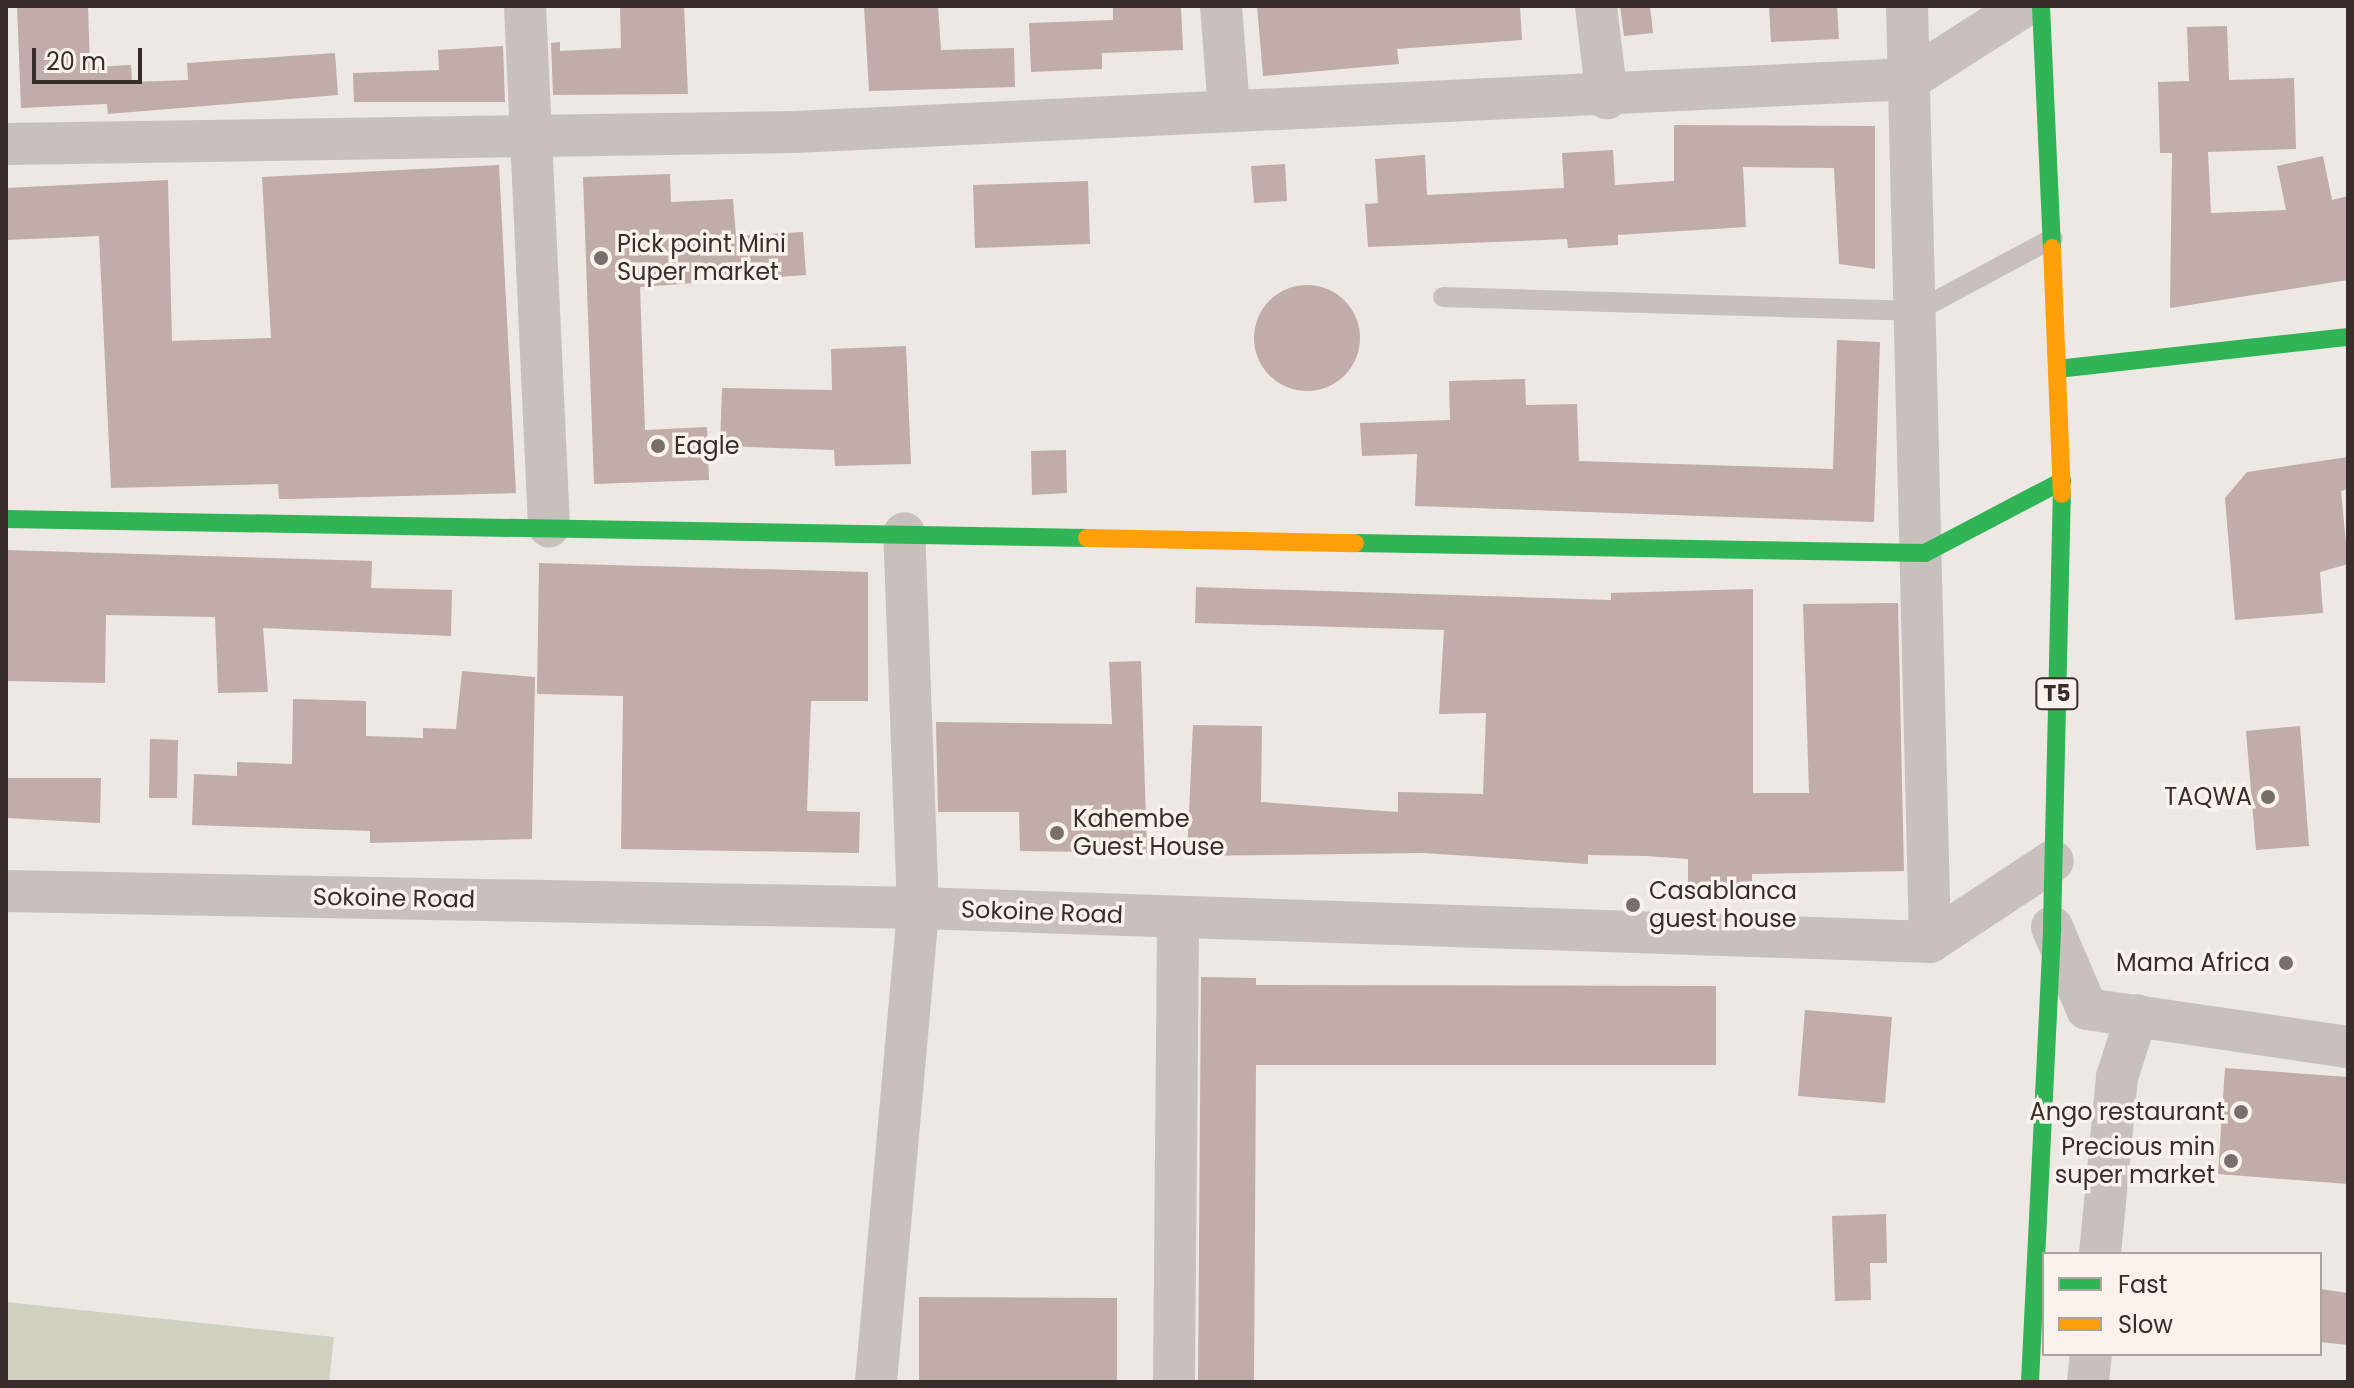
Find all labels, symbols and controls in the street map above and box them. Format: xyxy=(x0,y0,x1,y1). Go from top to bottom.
scale bar xyxy=(36,32,146,82)
text: 20 m xyxy=(46,45,106,78)
place label: Pick point Mini Super market xyxy=(617,230,786,286)
marker: Pick point Mini Super market xyxy=(592,249,610,267)
place label: Eagle xyxy=(674,432,740,460)
marker: Eagle xyxy=(649,437,667,455)
road number: T5 xyxy=(2035,676,2079,712)
place label: TAQWA xyxy=(2164,783,2252,811)
marker: TAQWA xyxy=(2259,788,2277,806)
place label: Kahembe Guest House xyxy=(1073,805,1224,861)
marker: Kahembe Guest House xyxy=(1048,824,1066,842)
place label: Casablanca guest house xyxy=(1649,877,1797,933)
street label: Sokoine Road xyxy=(313,882,475,914)
street label: Sokoine Road xyxy=(960,895,1124,929)
marker: Casablanca guest house xyxy=(1624,896,1642,914)
place label: Mama Africa xyxy=(2116,949,2270,977)
marker: Mama Africa xyxy=(2277,954,2295,972)
place label: Ango restaurant xyxy=(2030,1098,2225,1126)
marker: Ango restaurant xyxy=(2232,1103,2250,1121)
place label: Precious min super market xyxy=(2055,1133,2215,1189)
marker: Precious min super market xyxy=(2222,1152,2240,1170)
legend xyxy=(2042,1252,2322,1356)
text: Fast xyxy=(2118,1268,2168,1301)
text: Slow xyxy=(2118,1308,2173,1341)

